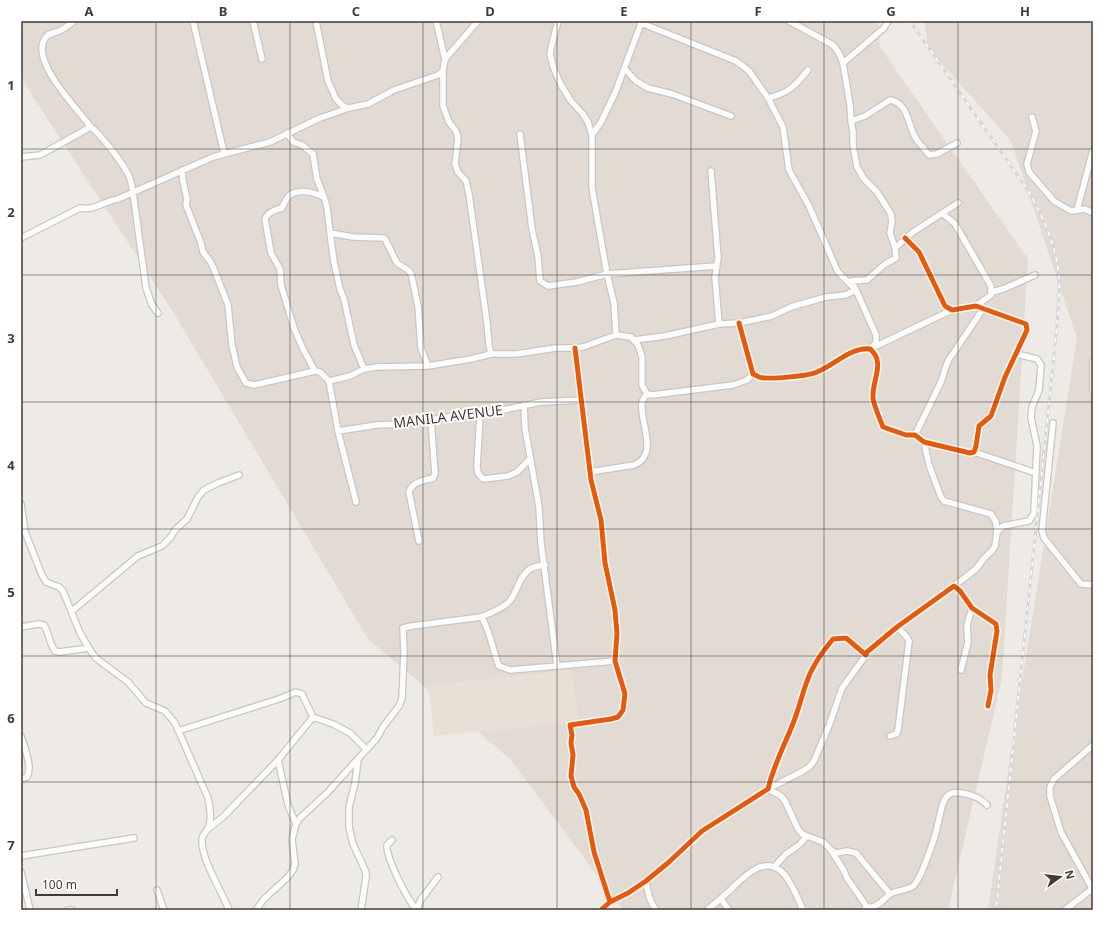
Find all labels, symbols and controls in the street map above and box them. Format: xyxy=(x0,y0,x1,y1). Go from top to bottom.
text: A xyxy=(85,2,94,20)
text: B xyxy=(219,2,227,20)
text: C xyxy=(352,2,360,20)
text: D xyxy=(485,2,495,20)
text: E xyxy=(620,2,628,20)
text: F xyxy=(754,2,762,20)
text: G xyxy=(886,2,896,20)
text: H xyxy=(1020,2,1030,20)
text: 1 xyxy=(7,76,15,94)
text: 2 xyxy=(7,203,15,221)
text: 3 xyxy=(7,329,15,347)
street label: MANILA AVENUE xyxy=(392,400,504,432)
text: 4 xyxy=(7,456,15,474)
text: 5 xyxy=(7,583,15,601)
text: 6 xyxy=(7,709,15,727)
text: 7 xyxy=(7,836,15,854)
north arrow xyxy=(1040,857,1080,897)
text: N xyxy=(1062,868,1079,881)
scale bar xyxy=(36,871,117,897)
text: 100 m xyxy=(42,876,77,893)

